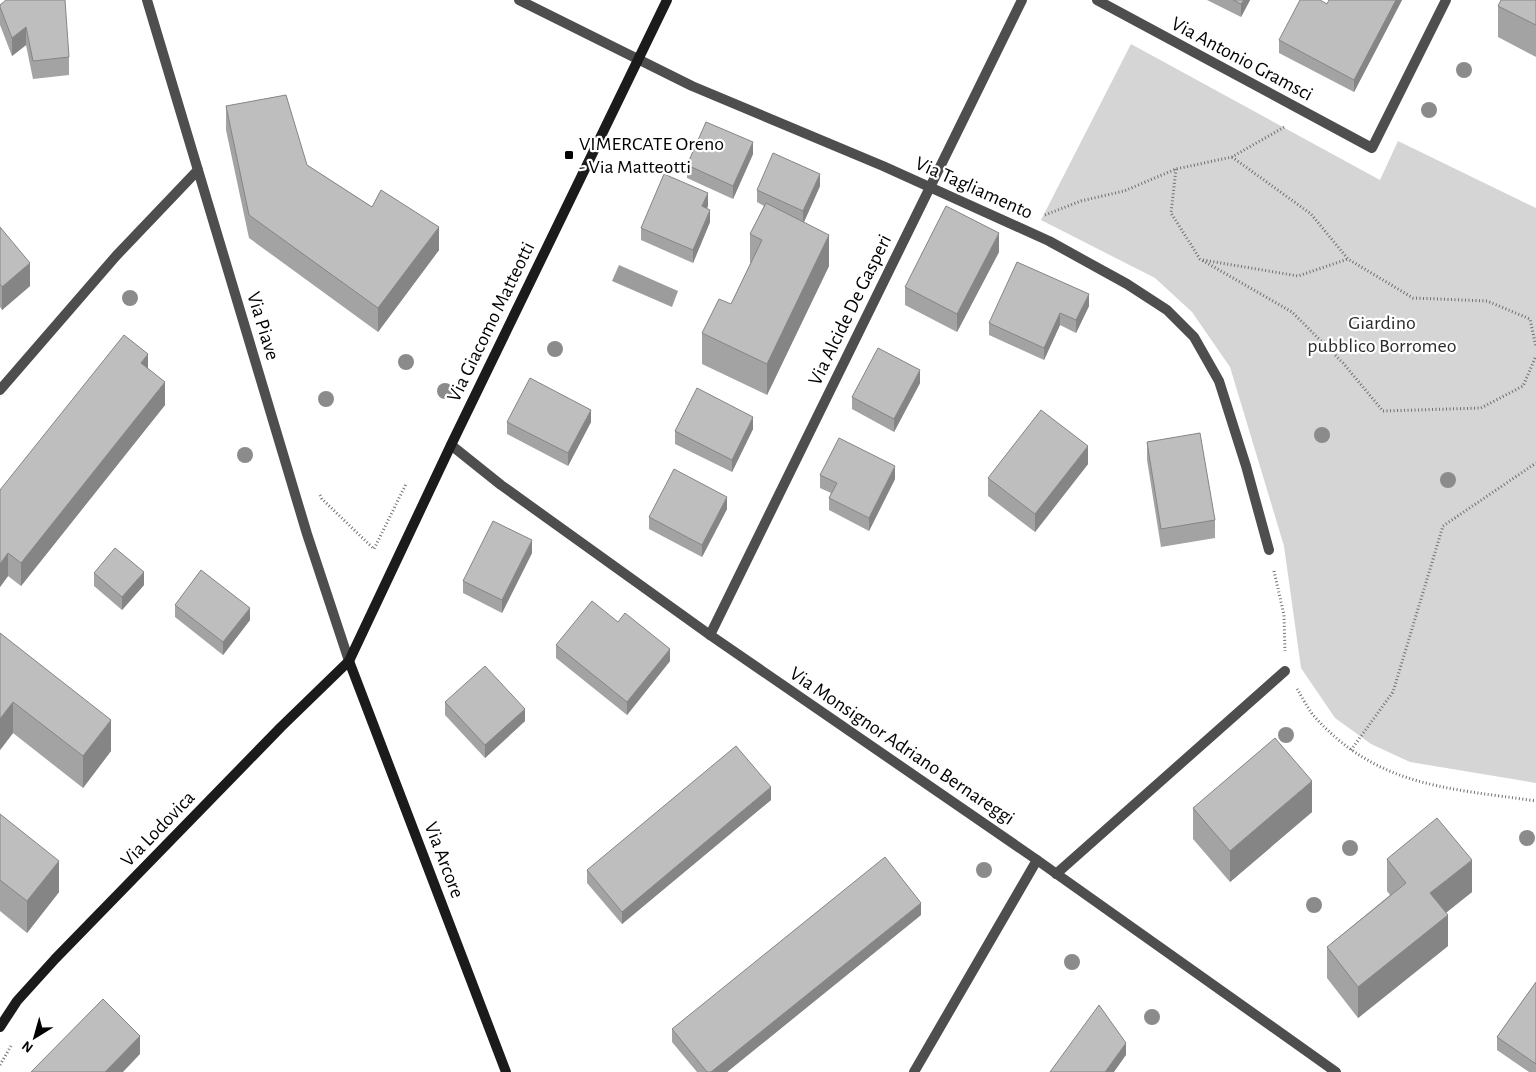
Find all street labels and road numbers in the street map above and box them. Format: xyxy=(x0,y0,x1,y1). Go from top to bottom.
street label: Via Antonio Gramsci xyxy=(1168,13,1316,105)
street label: Via Tagliamento xyxy=(912,153,1036,223)
street label: Via Alcide De Gasperi xyxy=(805,231,895,389)
street label: Via Giacomo Matteotti xyxy=(444,239,538,405)
street label: Via Piave xyxy=(243,289,283,363)
street label: Via Monsignor Adriano Bernareggi xyxy=(786,663,1018,829)
street label: Via Lodovica xyxy=(117,787,199,871)
street label: Via Arcore xyxy=(420,819,468,901)

